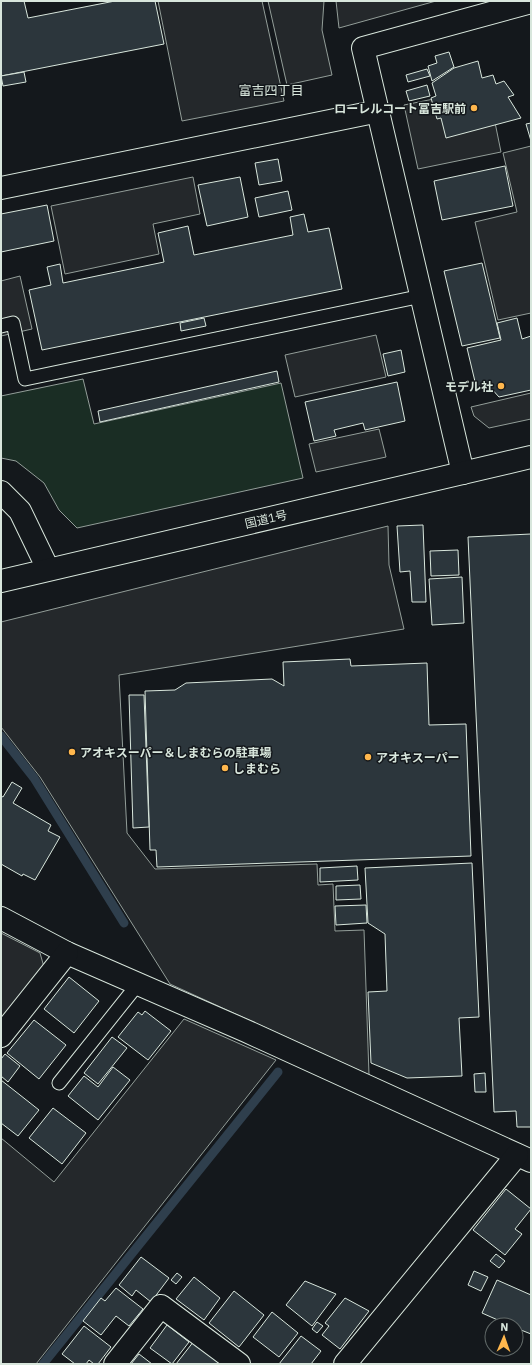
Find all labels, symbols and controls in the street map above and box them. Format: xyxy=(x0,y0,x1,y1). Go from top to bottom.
district label: 富吉四丁目 xyxy=(238,82,304,99)
place label: ローレルコート冨吉駅前 xyxy=(334,101,466,116)
marker: ローレルコート冨吉駅前 xyxy=(469,103,479,113)
place label: モデル社 xyxy=(445,379,493,394)
marker: モデル社 xyxy=(496,381,506,391)
street label: 国道1号 xyxy=(243,507,289,531)
place label: アオキスーパー＆しまむらの駐車場 xyxy=(80,745,272,760)
marker: アオキスーパー＆しまむらの駐車場 xyxy=(67,747,77,757)
place label: アオキスーパー xyxy=(376,750,460,765)
marker: アオキスーパー xyxy=(363,752,373,762)
place label: しまむら xyxy=(233,761,281,776)
marker: しまむら xyxy=(220,763,230,773)
north arrow xyxy=(484,1317,524,1357)
text: N xyxy=(500,1320,509,1334)

